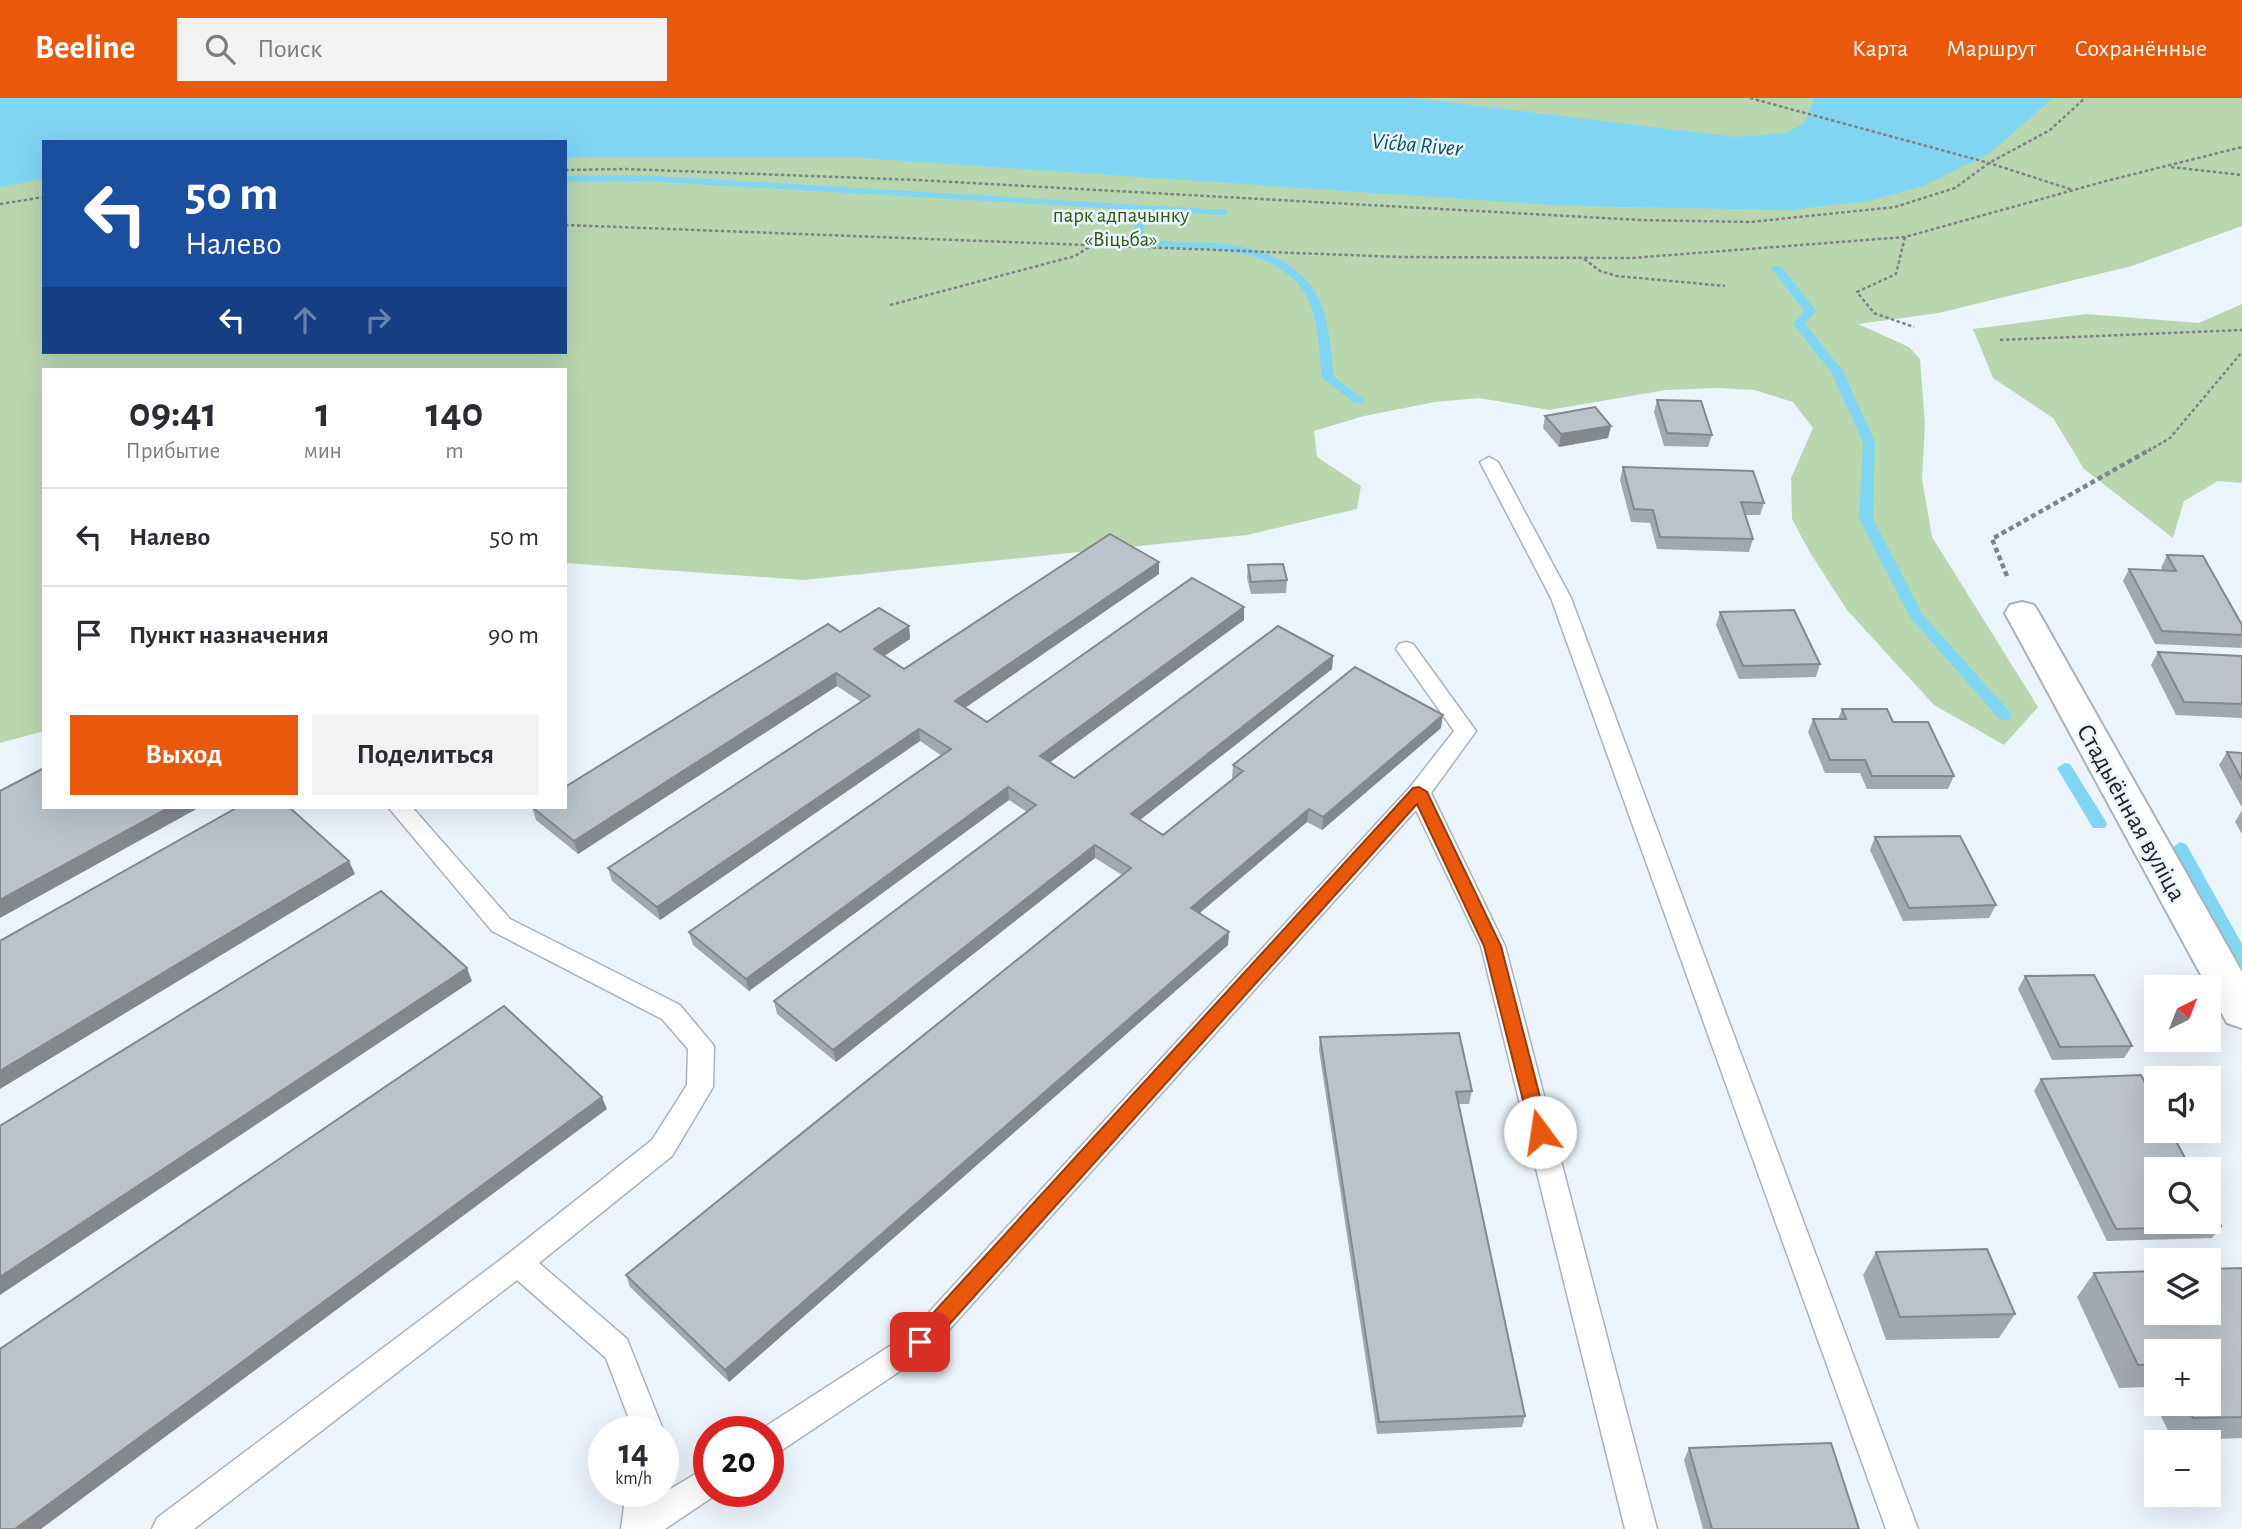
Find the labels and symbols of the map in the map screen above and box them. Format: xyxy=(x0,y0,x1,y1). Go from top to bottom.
water label: Vićba River xyxy=(1371,130,1464,161)
park label: парк адпачынку «Віцьба» xyxy=(1053,205,1189,250)
street label: Стадыённая вуліца xyxy=(2072,720,2191,906)
north arrow xyxy=(2144,975,2221,1052)
position arrow xyxy=(1503,1095,1577,1169)
pin xyxy=(890,1312,950,1372)
speed limit sign: 20 xyxy=(693,1416,784,1507)

